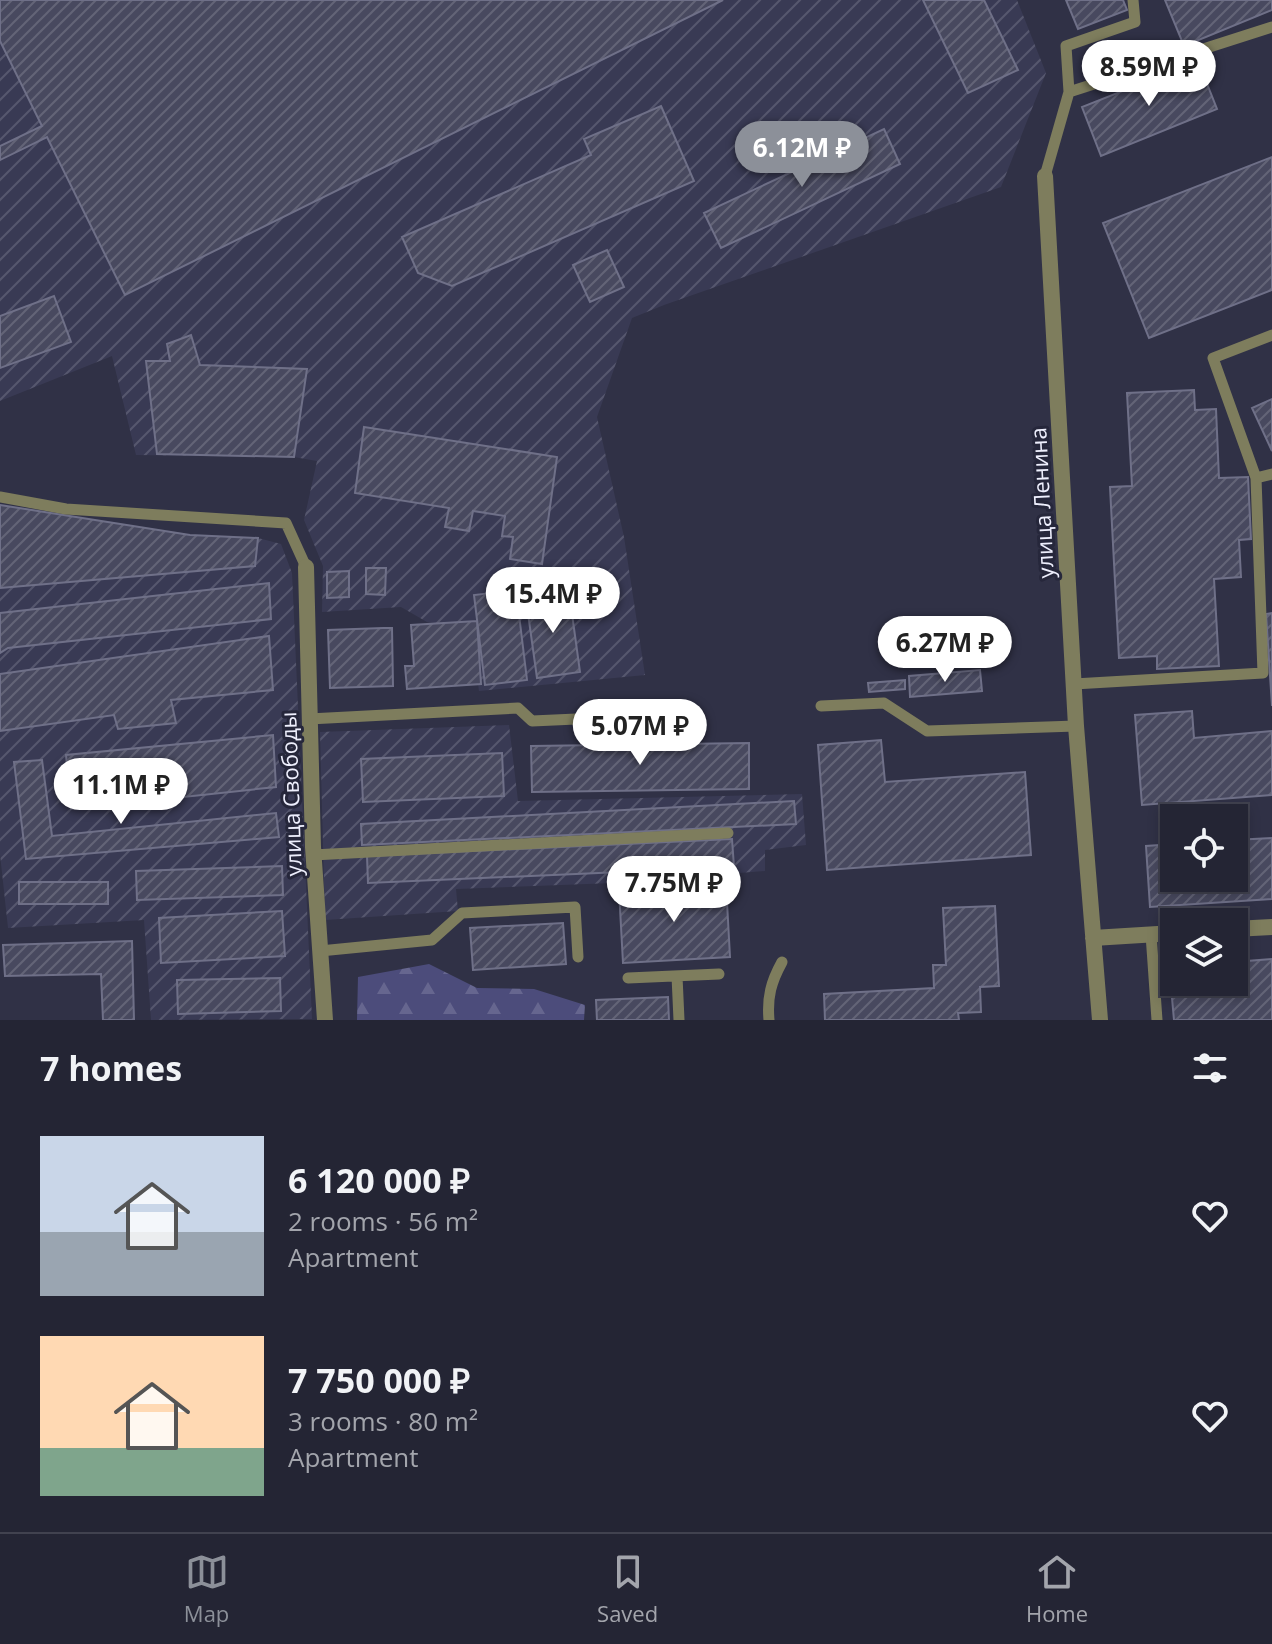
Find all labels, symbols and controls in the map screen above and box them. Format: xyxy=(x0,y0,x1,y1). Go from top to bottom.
pin: 8.59M ₽ xyxy=(1075,40,1223,108)
text: 8.59M ₽ xyxy=(1100,48,1198,84)
pin: 6.12M ₽ xyxy=(728,121,876,189)
text: 6.12M ₽ xyxy=(753,129,851,165)
street label: улица Ленина xyxy=(1022,427,1060,579)
pin: 15.4M ₽ xyxy=(479,567,627,635)
text: 15.4M ₽ xyxy=(504,575,602,611)
pin: 6.27M ₽ xyxy=(871,616,1019,684)
text: 6.27M ₽ xyxy=(896,624,994,660)
pin: 5.07M ₽ xyxy=(566,699,714,767)
text: 5.07M ₽ xyxy=(591,707,689,743)
street label: улица Свободы xyxy=(272,711,308,877)
pin: 11.1M ₽ xyxy=(47,758,195,826)
text: 11.1M ₽ xyxy=(72,766,170,802)
map controls xyxy=(1160,804,1248,996)
button: locate xyxy=(1160,804,1248,892)
pin: 7.75M ₽ xyxy=(600,856,748,924)
text: 7.75M ₽ xyxy=(625,864,723,900)
button: layers xyxy=(1160,908,1248,996)
text: 7 homes xyxy=(40,1045,182,1091)
icon: filters xyxy=(1188,1046,1232,1090)
text: 6 120 000 ₽ xyxy=(288,1157,470,1203)
icon: home xyxy=(104,1168,200,1264)
icon: heart xyxy=(1188,1194,1232,1238)
text: 2 rooms · 56 m² xyxy=(288,1203,478,1239)
text: Apartment xyxy=(288,1239,419,1275)
text: 7 750 000 ₽ xyxy=(288,1357,470,1403)
icon: home xyxy=(104,1368,200,1464)
icon: heart xyxy=(1188,1394,1232,1438)
text: 3 rooms · 80 m² xyxy=(288,1403,478,1439)
text: Apartment xyxy=(288,1439,419,1475)
tab: Map xyxy=(184,1550,229,1628)
tab: Saved xyxy=(597,1550,658,1628)
tab: Home xyxy=(1026,1550,1088,1628)

